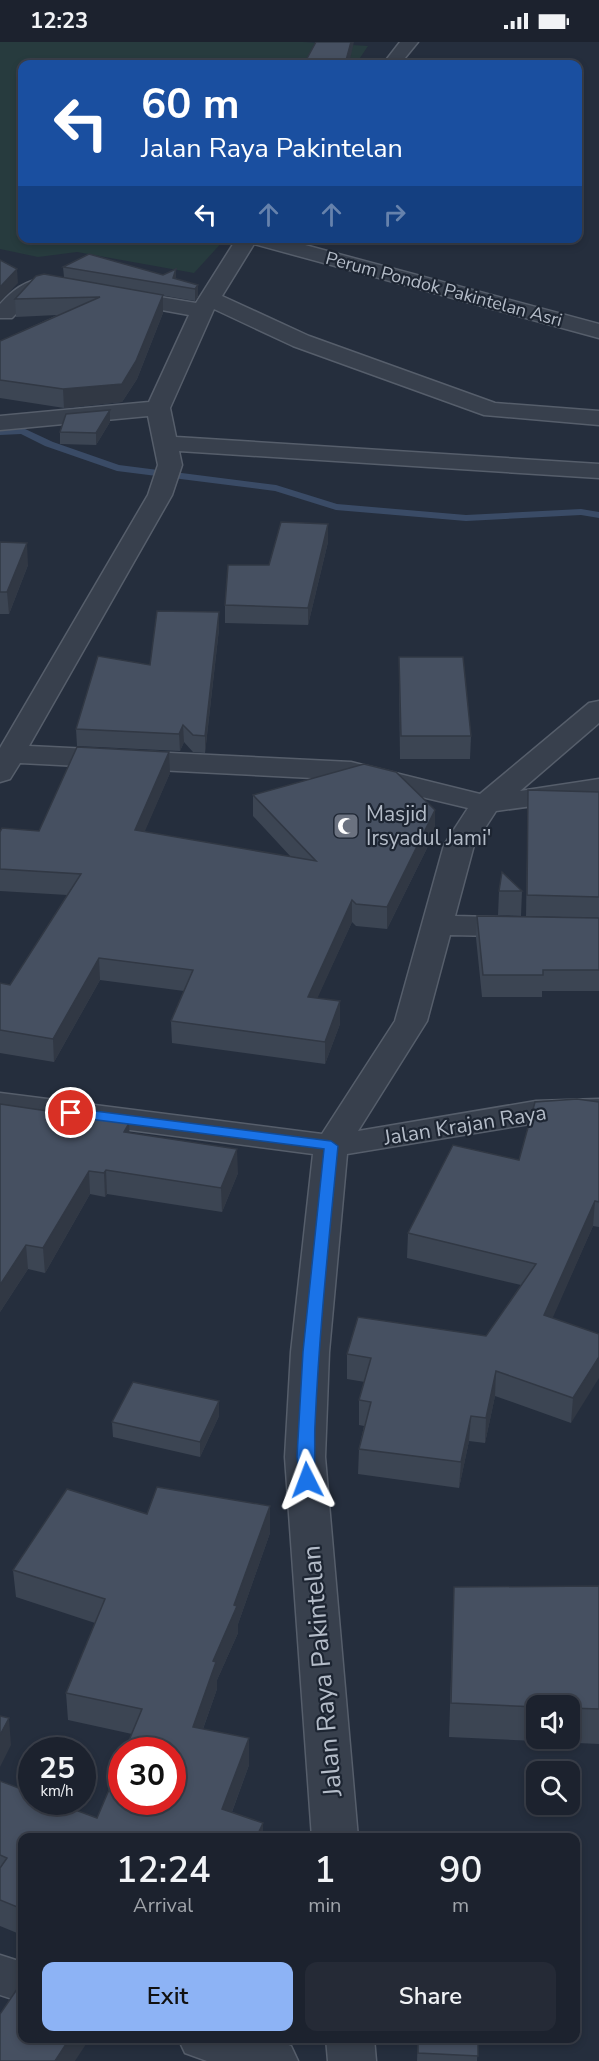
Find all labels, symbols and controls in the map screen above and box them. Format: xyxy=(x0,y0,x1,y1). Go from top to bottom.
text: 12:23 xyxy=(30,6,88,36)
text: 60 m xyxy=(141,76,240,133)
icon: left xyxy=(42,84,120,162)
text: Jalan Raya Pakintelan xyxy=(141,130,403,167)
icon: left xyxy=(189,198,222,231)
icon: ahead xyxy=(252,198,285,231)
icon: ahead xyxy=(315,198,348,231)
icon: right xyxy=(378,198,411,231)
street label: Perum Pondok Pakintelan Asri xyxy=(323,246,565,332)
place label: Masjid Irsyadul Jami' xyxy=(366,800,491,852)
mosque icon: Masjid Irsyadul Jami' xyxy=(331,811,361,841)
pin xyxy=(45,1087,96,1138)
icon: arrive xyxy=(54,1096,87,1129)
street label: Jalan Krajan Raya xyxy=(381,1098,548,1152)
position arrow xyxy=(275,1448,339,1512)
street label: Jalan Raya Pakintelan xyxy=(294,1544,351,1799)
map controls xyxy=(526,1695,580,1815)
button: sound xyxy=(526,1695,580,1749)
speed limit sign: 30 xyxy=(108,1737,186,1815)
text: 25 xyxy=(39,1748,75,1789)
button: search xyxy=(526,1761,580,1815)
text: km/h xyxy=(40,1781,74,1801)
text: 12:24 xyxy=(116,1846,211,1895)
text: 1 xyxy=(314,1846,336,1895)
text: 90 xyxy=(439,1846,482,1895)
text: Arrival xyxy=(133,1892,193,1919)
text: min xyxy=(308,1892,341,1919)
text: m xyxy=(452,1892,469,1919)
button: Exit xyxy=(42,1962,293,2031)
button: Share xyxy=(305,1962,556,2031)

